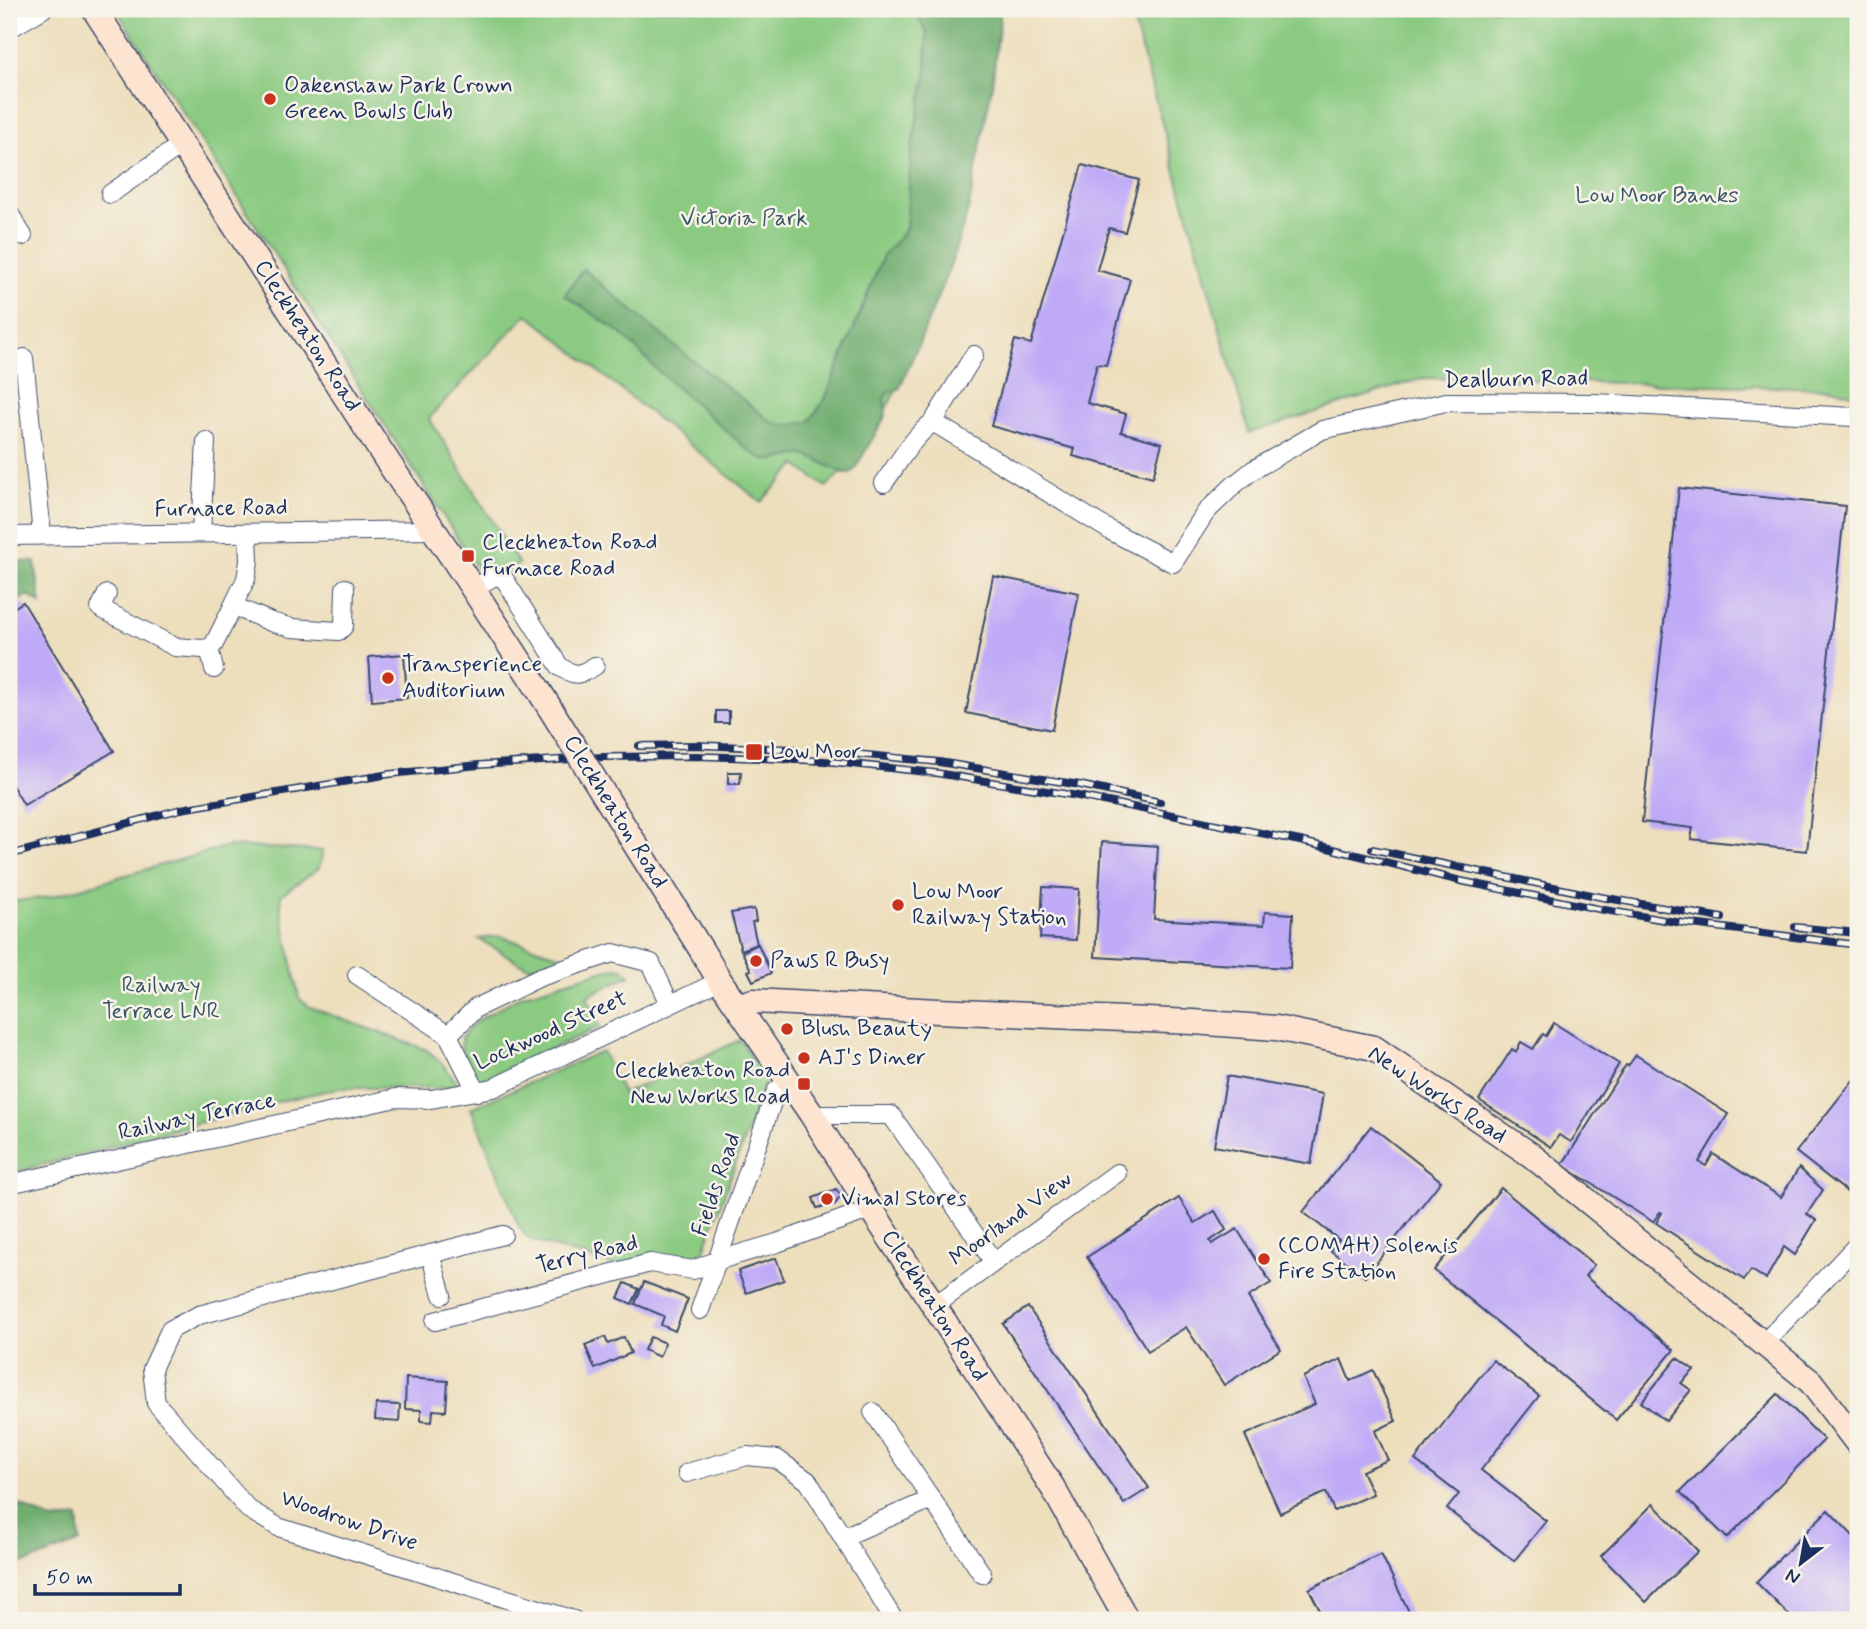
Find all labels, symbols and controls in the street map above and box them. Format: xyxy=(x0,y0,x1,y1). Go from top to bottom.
place label: Oakenshaw Park Crown Green Bowls Club xyxy=(284,71,513,127)
marker: Oakenshaw Park Crown Green Bowls Club xyxy=(262,91,278,107)
park label: Low Moor Banks xyxy=(1575,181,1739,211)
park label: Victoria Park xyxy=(680,204,808,234)
street label: Cleckheaton Road xyxy=(247,254,367,418)
street label: Dealburn Road xyxy=(1444,364,1588,396)
street label: Furnace Road xyxy=(154,493,288,525)
place label: Cleckheaton Road Furnace Road xyxy=(482,528,658,584)
marker: Cleckheaton Road Furnace Road xyxy=(460,548,476,564)
place label: Transperience Auditorium xyxy=(402,650,542,706)
marker: Transperience Auditorium xyxy=(380,670,396,686)
street label: Cleckheaton Road xyxy=(556,730,674,894)
place label: Low Moor xyxy=(770,737,862,767)
marker: Low Moor xyxy=(744,742,764,762)
place label: Low Moor Railway Station xyxy=(912,877,1067,933)
marker: Low Moor Railway Station xyxy=(890,897,906,913)
place label: Paws R Busy xyxy=(770,946,889,976)
marker: Paws R Busy xyxy=(748,953,764,969)
park label: Railway Terrace LNR xyxy=(102,971,220,1027)
street label: Lockwood Street xyxy=(470,984,632,1078)
place label: Blush Beauty xyxy=(801,1014,932,1044)
marker: Blush Beauty xyxy=(779,1021,795,1037)
street label: New Works Road xyxy=(1362,1039,1512,1151)
place label: AJ's Diner xyxy=(818,1043,926,1073)
marker: AJ's Diner xyxy=(796,1050,812,1066)
place label: Cleckheaton Road New Works Road xyxy=(614,1056,790,1112)
marker: Cleckheaton Road New Works Road xyxy=(796,1076,812,1092)
street label: Railway Terrace xyxy=(116,1086,279,1148)
street label: Fields Road xyxy=(685,1129,749,1241)
street label: Moorland View xyxy=(944,1164,1078,1274)
place label: Vimal Stores xyxy=(841,1184,967,1214)
marker: Vimal Stores xyxy=(819,1191,835,1207)
street label: Cleckheaton Road xyxy=(874,1224,994,1388)
street label: Terry Road xyxy=(533,1228,641,1282)
place label: (COMAH) Solenis Fire Station xyxy=(1278,1231,1458,1287)
marker: (COMAH) Solenis Fire Station xyxy=(1256,1251,1272,1267)
street label: Woodrow Drive xyxy=(276,1483,422,1559)
north arrow xyxy=(1766,1528,1836,1598)
scale bar xyxy=(35,1552,180,1596)
text: N xyxy=(1781,1562,1805,1590)
text: 50 m xyxy=(46,1564,93,1592)

